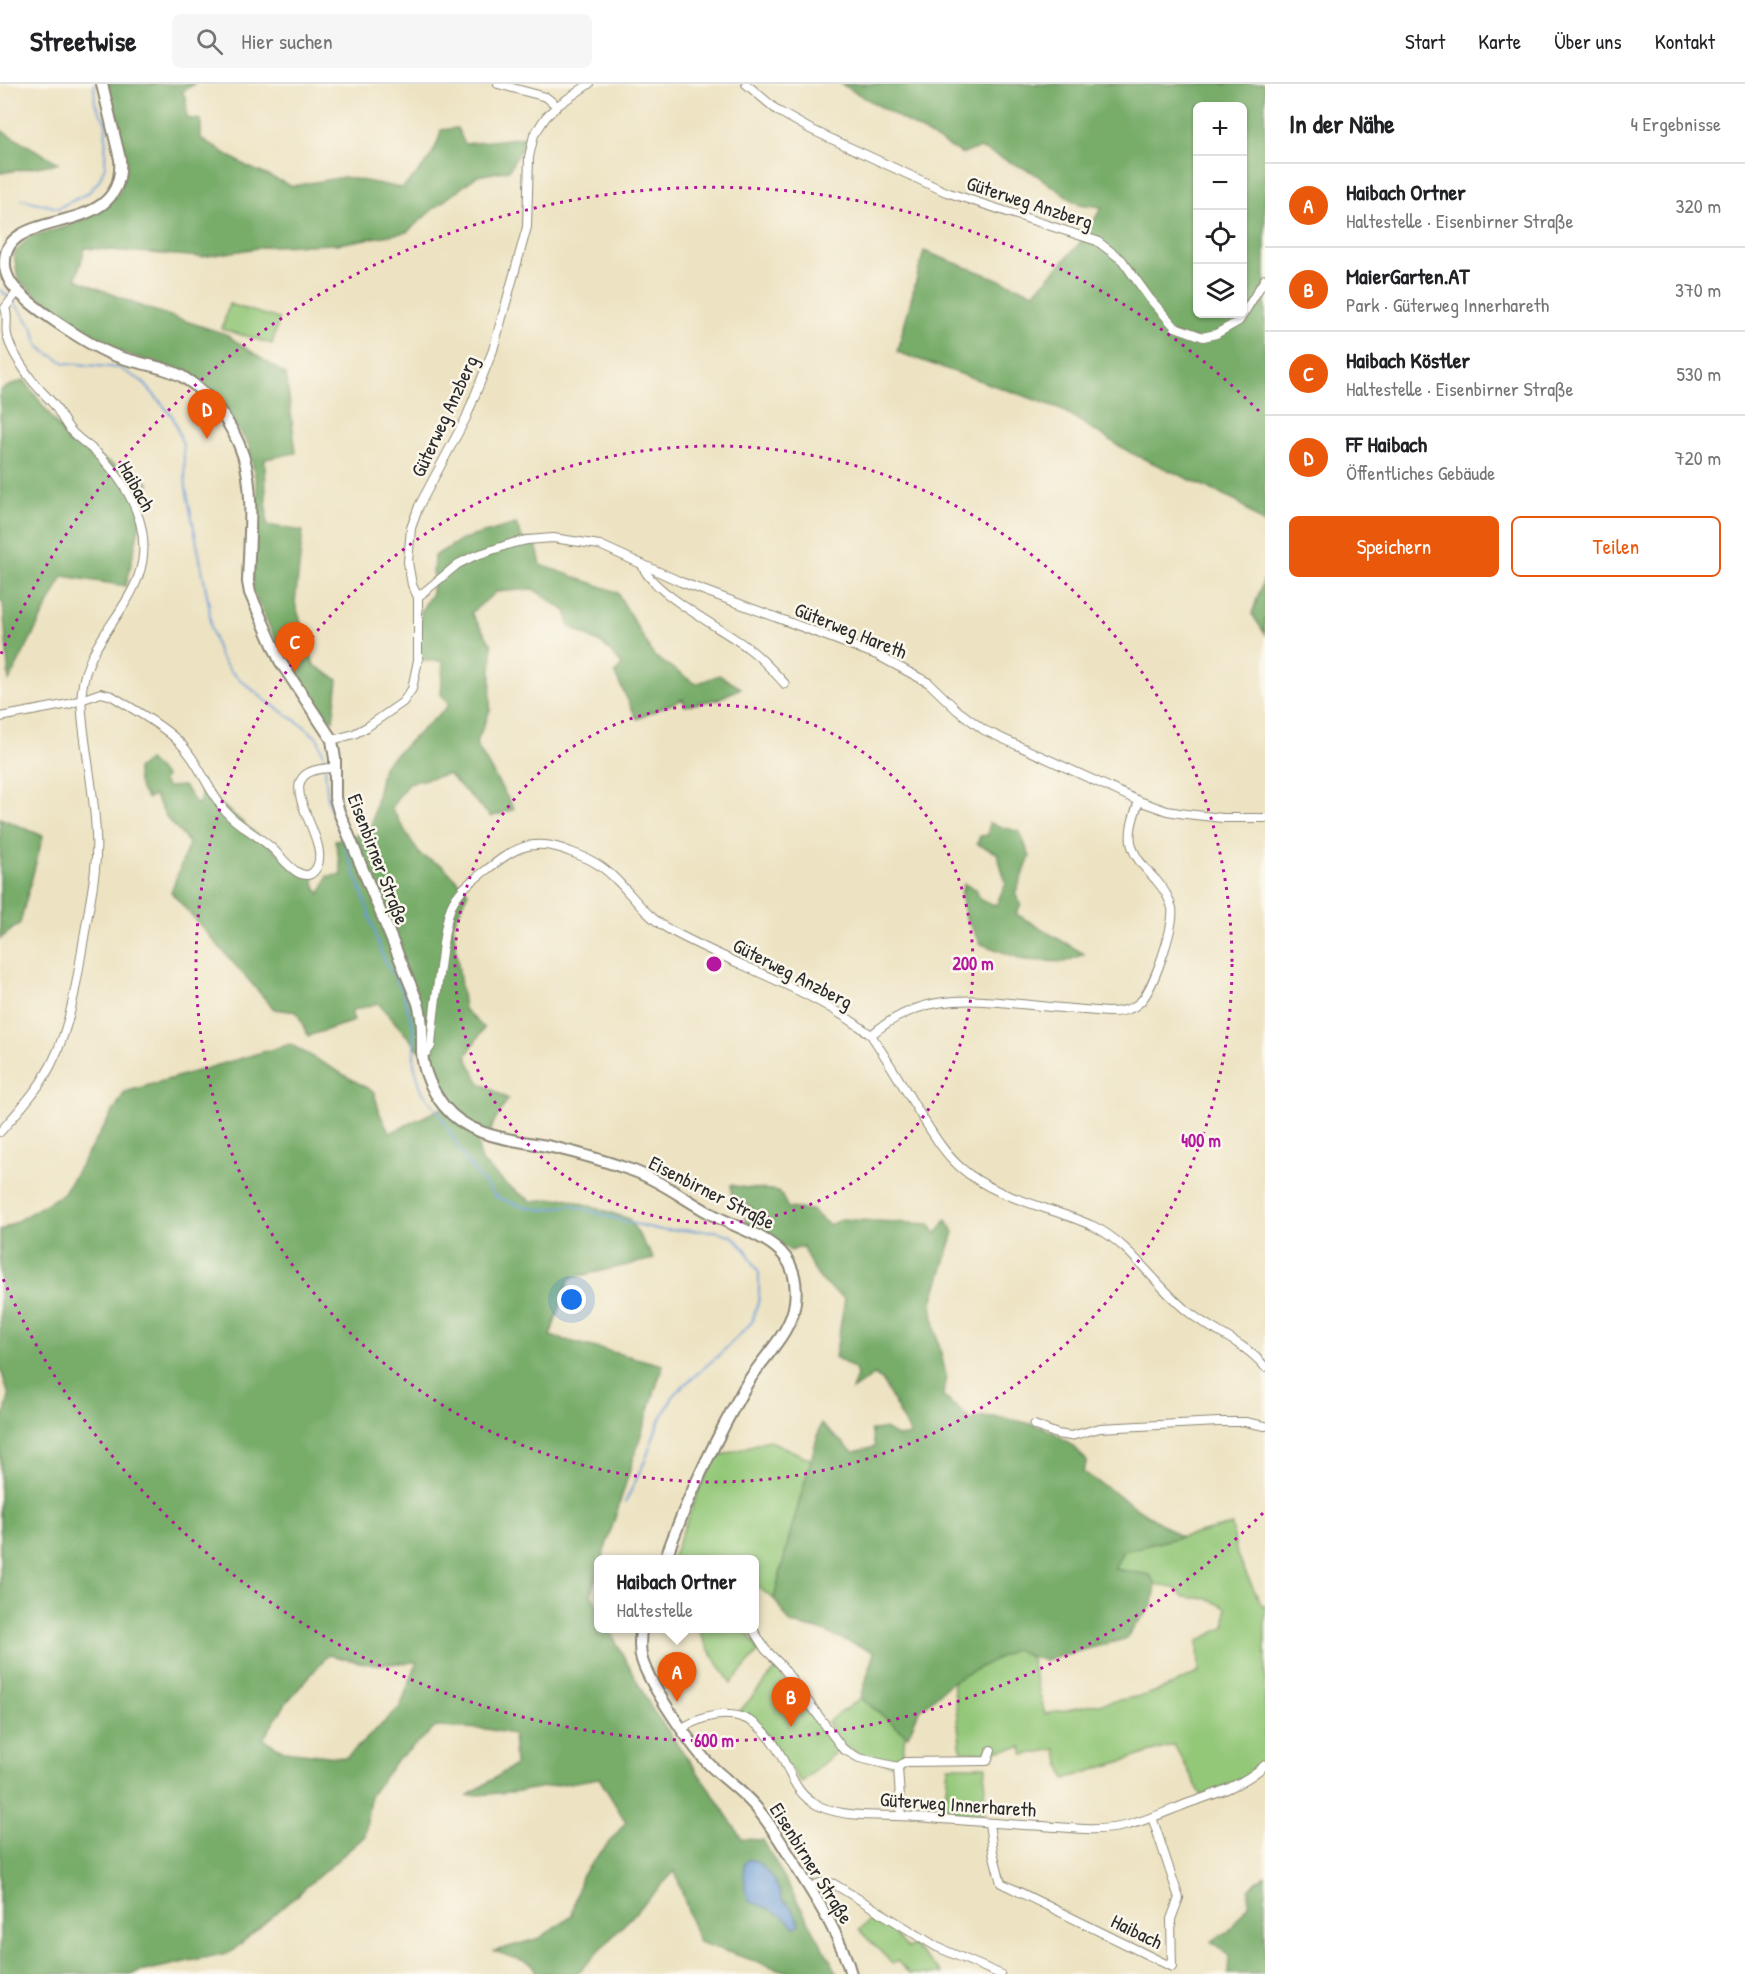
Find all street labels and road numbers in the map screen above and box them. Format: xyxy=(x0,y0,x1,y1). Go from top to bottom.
street label: Güterweg Anzberg xyxy=(964,169,1097,235)
street label: Güterweg Anzberg xyxy=(404,351,484,481)
street label: Haibach xyxy=(112,456,162,516)
street label: Güterweg Hareth xyxy=(791,595,911,665)
street label: Eisenbirner Straße xyxy=(342,790,416,928)
street label: Güterweg Anzberg xyxy=(728,931,858,1015)
street label: Eisenbirner Straße xyxy=(644,1149,780,1235)
street label: Güterweg Innerhareth xyxy=(879,1785,1037,1823)
street label: Eisenbirner Straße xyxy=(764,1797,860,1929)
street label: Haibach xyxy=(1107,1907,1167,1955)

